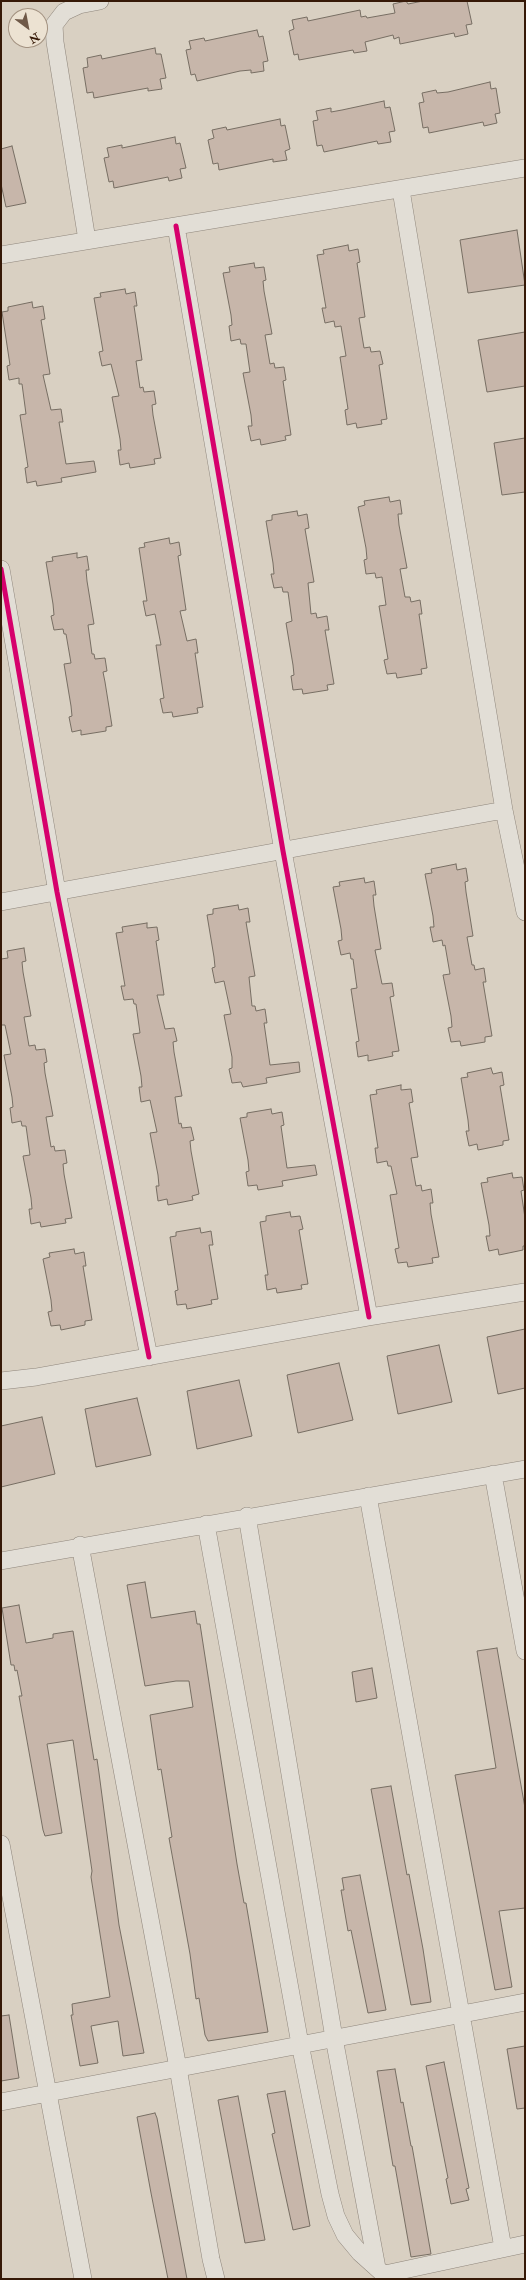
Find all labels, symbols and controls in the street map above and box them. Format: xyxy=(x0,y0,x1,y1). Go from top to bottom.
north arrow xyxy=(8,8,48,48)
text: N xyxy=(26,30,42,46)

